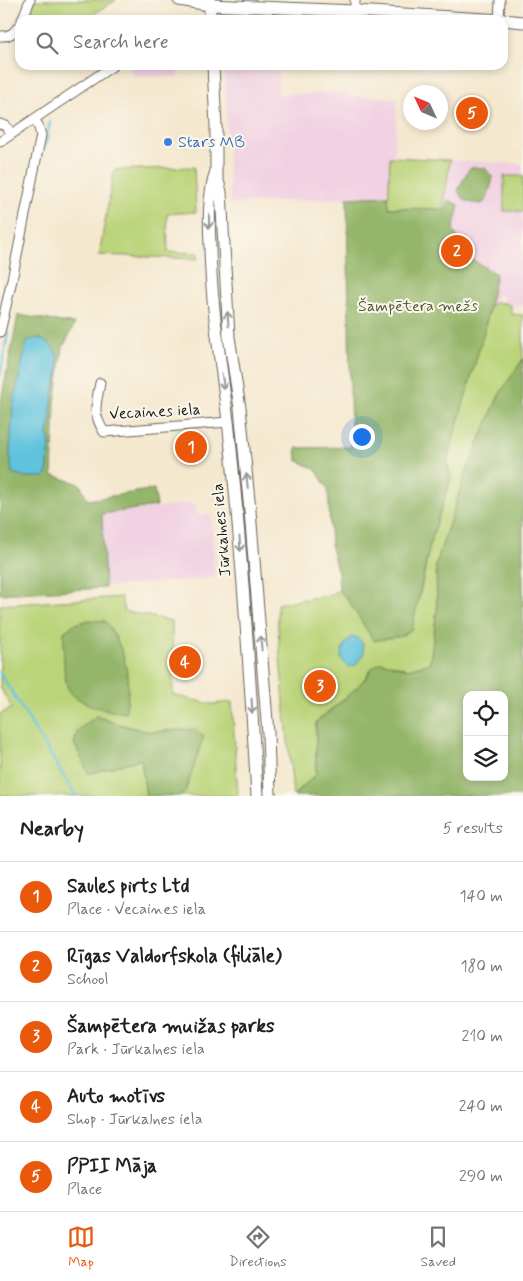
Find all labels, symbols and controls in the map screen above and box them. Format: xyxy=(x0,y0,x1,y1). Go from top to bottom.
search box xyxy=(15,15,508,70)
icon: search xyxy=(33,29,61,57)
text: Search here xyxy=(73,30,169,55)
north arrow xyxy=(403,85,448,130)
pin: 5 xyxy=(456,94,488,132)
place label: Stars MB xyxy=(178,132,245,153)
marker: Stars MB xyxy=(162,136,174,148)
one-way arrow xyxy=(204,212,214,228)
pin: 2 xyxy=(441,232,473,270)
park label: Šampētera mežs xyxy=(358,296,478,317)
one-way arrow xyxy=(223,312,232,328)
one-way arrow xyxy=(218,374,228,390)
street label: Vecaines iela xyxy=(109,399,201,425)
your location xyxy=(349,424,375,450)
pin: 1 xyxy=(175,428,207,466)
one-way arrow xyxy=(242,473,252,489)
street label: Jūrkalnes iela xyxy=(207,482,237,578)
one-way arrow xyxy=(235,536,245,552)
one-way arrow xyxy=(256,635,265,651)
pin: 4 xyxy=(169,643,201,681)
pin: 3 xyxy=(304,667,336,705)
map controls xyxy=(463,691,508,781)
button: locate xyxy=(463,691,508,736)
one-way arrow xyxy=(248,698,257,714)
button: layers xyxy=(463,736,508,781)
text: Nearby xyxy=(20,815,84,843)
text: 5 results xyxy=(443,818,503,839)
text: Saules pirts Ltd xyxy=(67,874,190,899)
text: 1 xyxy=(32,886,40,907)
text: 140 m xyxy=(459,886,503,907)
text: Place · Vecaines iela xyxy=(67,899,206,920)
text: Rīgas Valdorfskola (filiāle) xyxy=(67,944,282,969)
text: 2 xyxy=(32,956,40,977)
text: 180 m xyxy=(460,956,503,977)
text: School xyxy=(67,969,108,990)
text: Šampētera muižas parks xyxy=(67,1014,275,1039)
text: 3 xyxy=(32,1026,40,1047)
text: 210 m xyxy=(462,1026,503,1047)
text: Park · Jūrkalnes iela xyxy=(67,1039,205,1060)
text: Auto motīvs xyxy=(67,1084,165,1109)
text: 4 xyxy=(31,1096,41,1117)
text: 240 m xyxy=(459,1096,503,1117)
text: Shop · Jūrkalnes iela xyxy=(67,1109,202,1130)
text: PPII Māja xyxy=(67,1154,157,1179)
text: 5 xyxy=(31,1166,41,1187)
text: 290 m xyxy=(459,1166,503,1187)
text: Place xyxy=(67,1179,102,1200)
tab: Map xyxy=(67,1223,95,1271)
tab: Directions xyxy=(229,1223,287,1271)
tab: Saved xyxy=(421,1223,456,1271)

